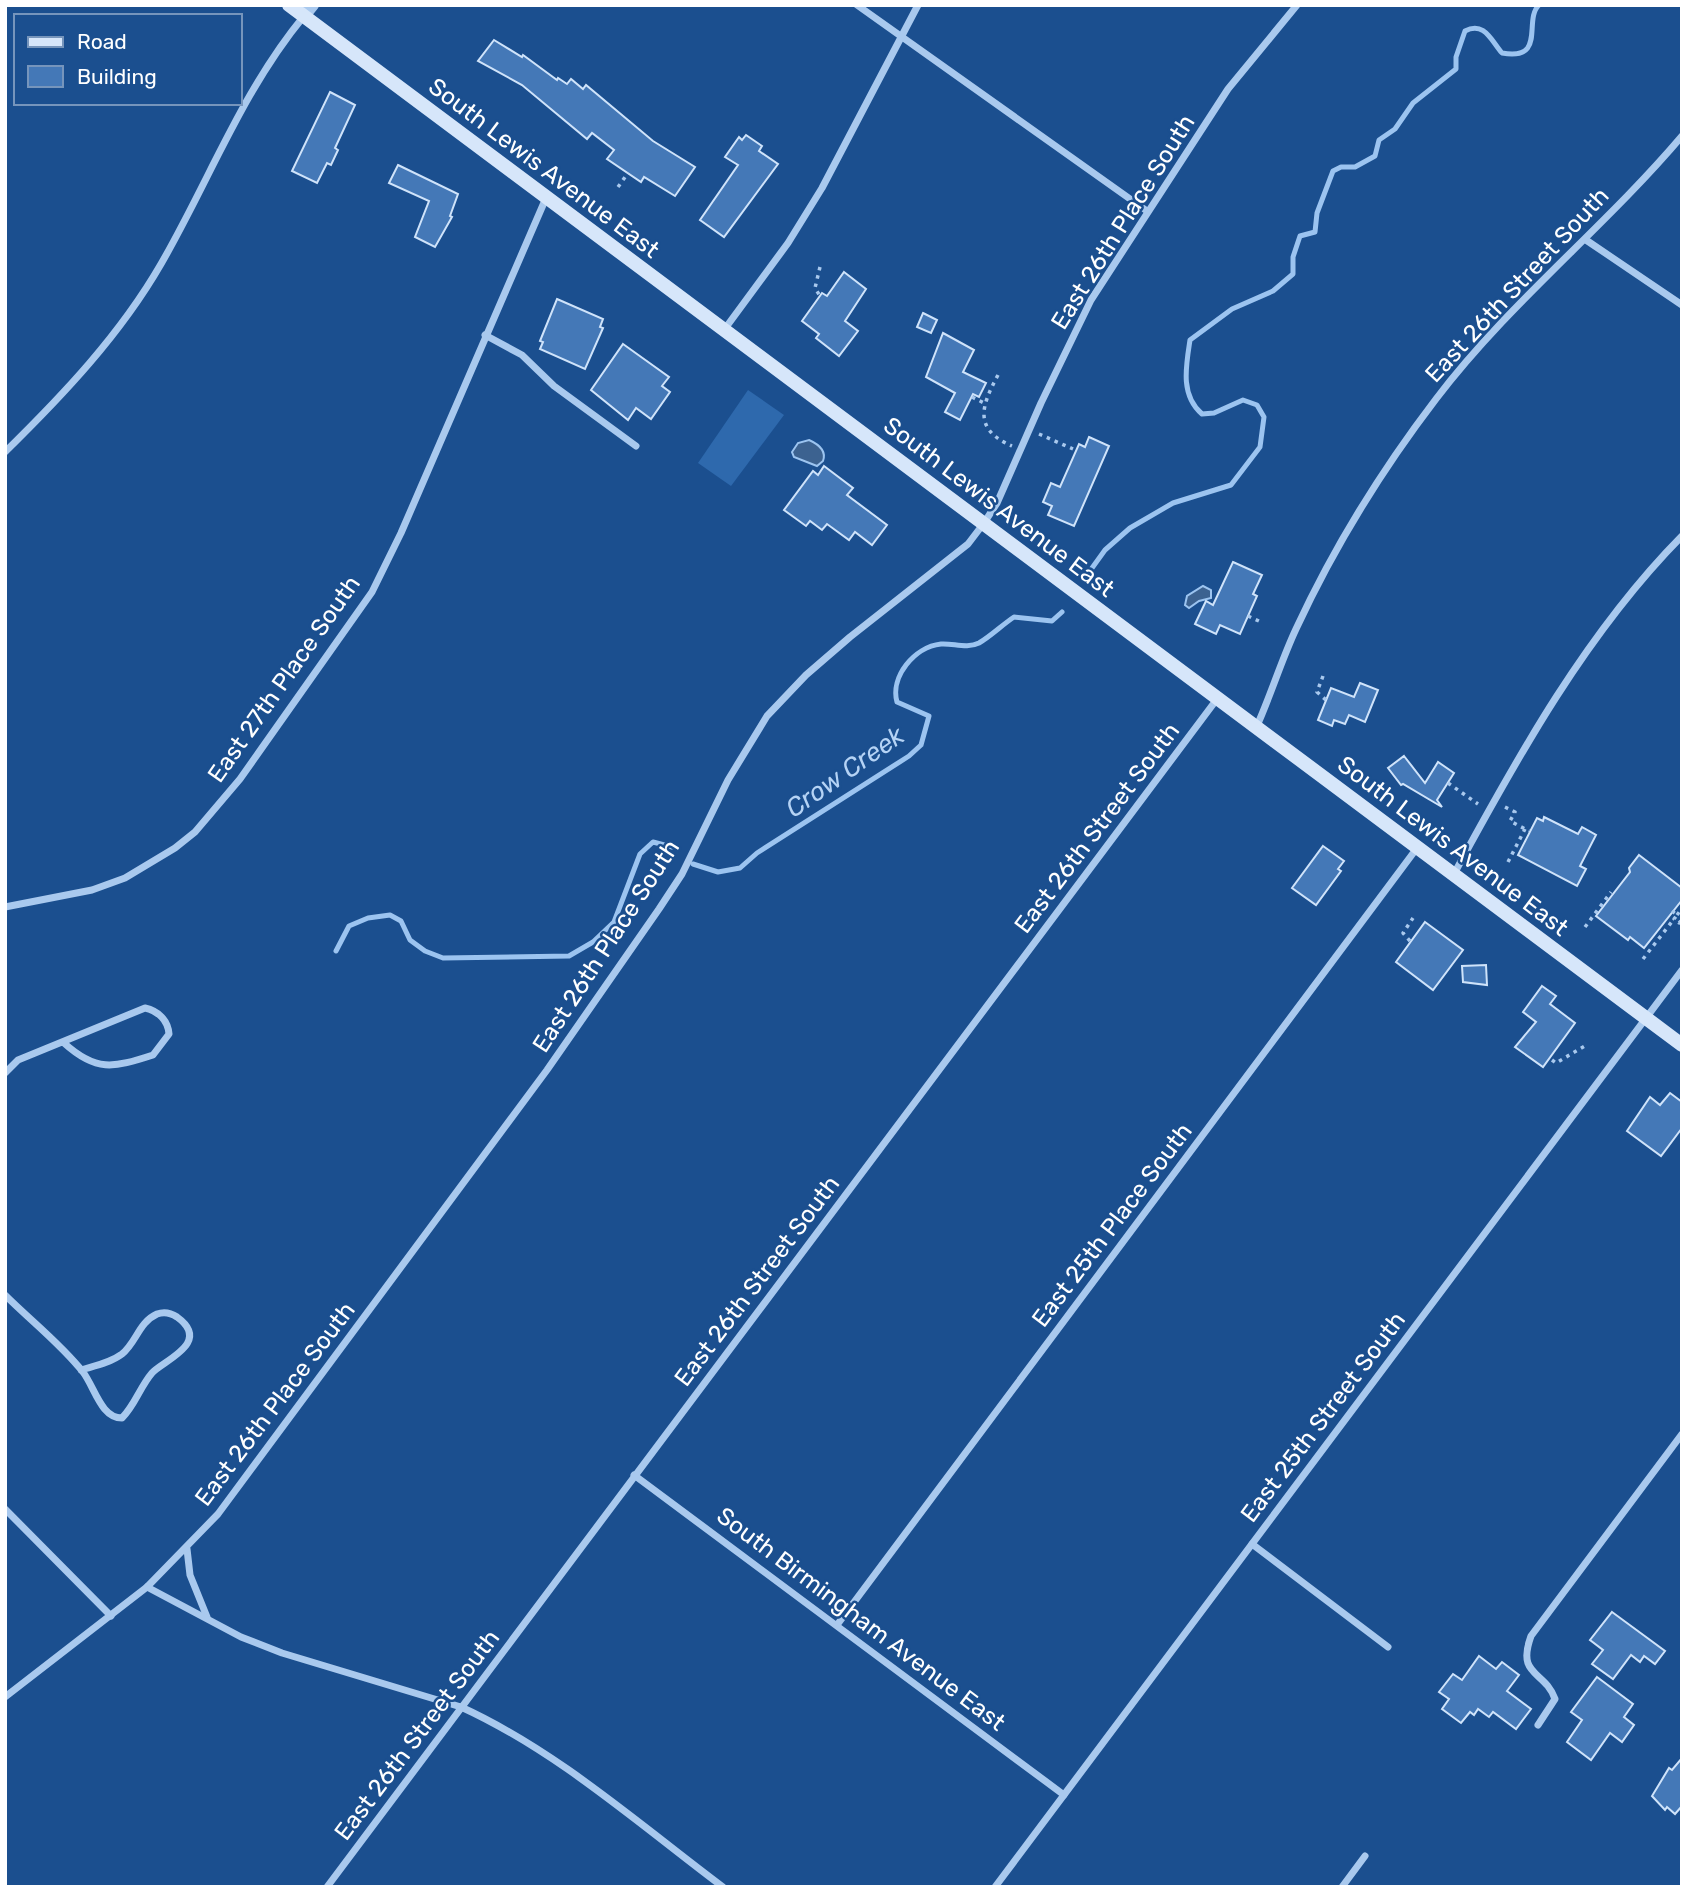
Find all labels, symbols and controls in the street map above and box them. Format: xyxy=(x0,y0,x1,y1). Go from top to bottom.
legend xyxy=(14,14,242,105)
text: Road xyxy=(77,29,127,54)
text: Building xyxy=(77,64,157,89)
street label: South Lewis Avenue East xyxy=(423,72,665,264)
street label: East 26th Place South xyxy=(1045,109,1201,335)
street label: East 26th Street South xyxy=(1419,182,1615,388)
street label: South Lewis Avenue East xyxy=(878,411,1120,603)
street label: East 27th Place South xyxy=(202,570,366,788)
street label: East 26th Street South xyxy=(1009,717,1185,939)
water label: Crow Creek xyxy=(780,719,911,824)
street label: South Lewis Avenue East xyxy=(1332,750,1574,942)
street label: East 26th Place South xyxy=(527,834,685,1058)
street label: East 25th Place South xyxy=(1026,1118,1198,1332)
street label: East 26th Street South xyxy=(669,1170,845,1392)
street label: East 26th Place South xyxy=(189,1297,361,1511)
street label: East 25th Street South xyxy=(1235,1306,1411,1528)
street label: South Birmingham Avenue East xyxy=(711,1501,1011,1737)
street label: East 26th Street South xyxy=(329,1624,505,1846)

